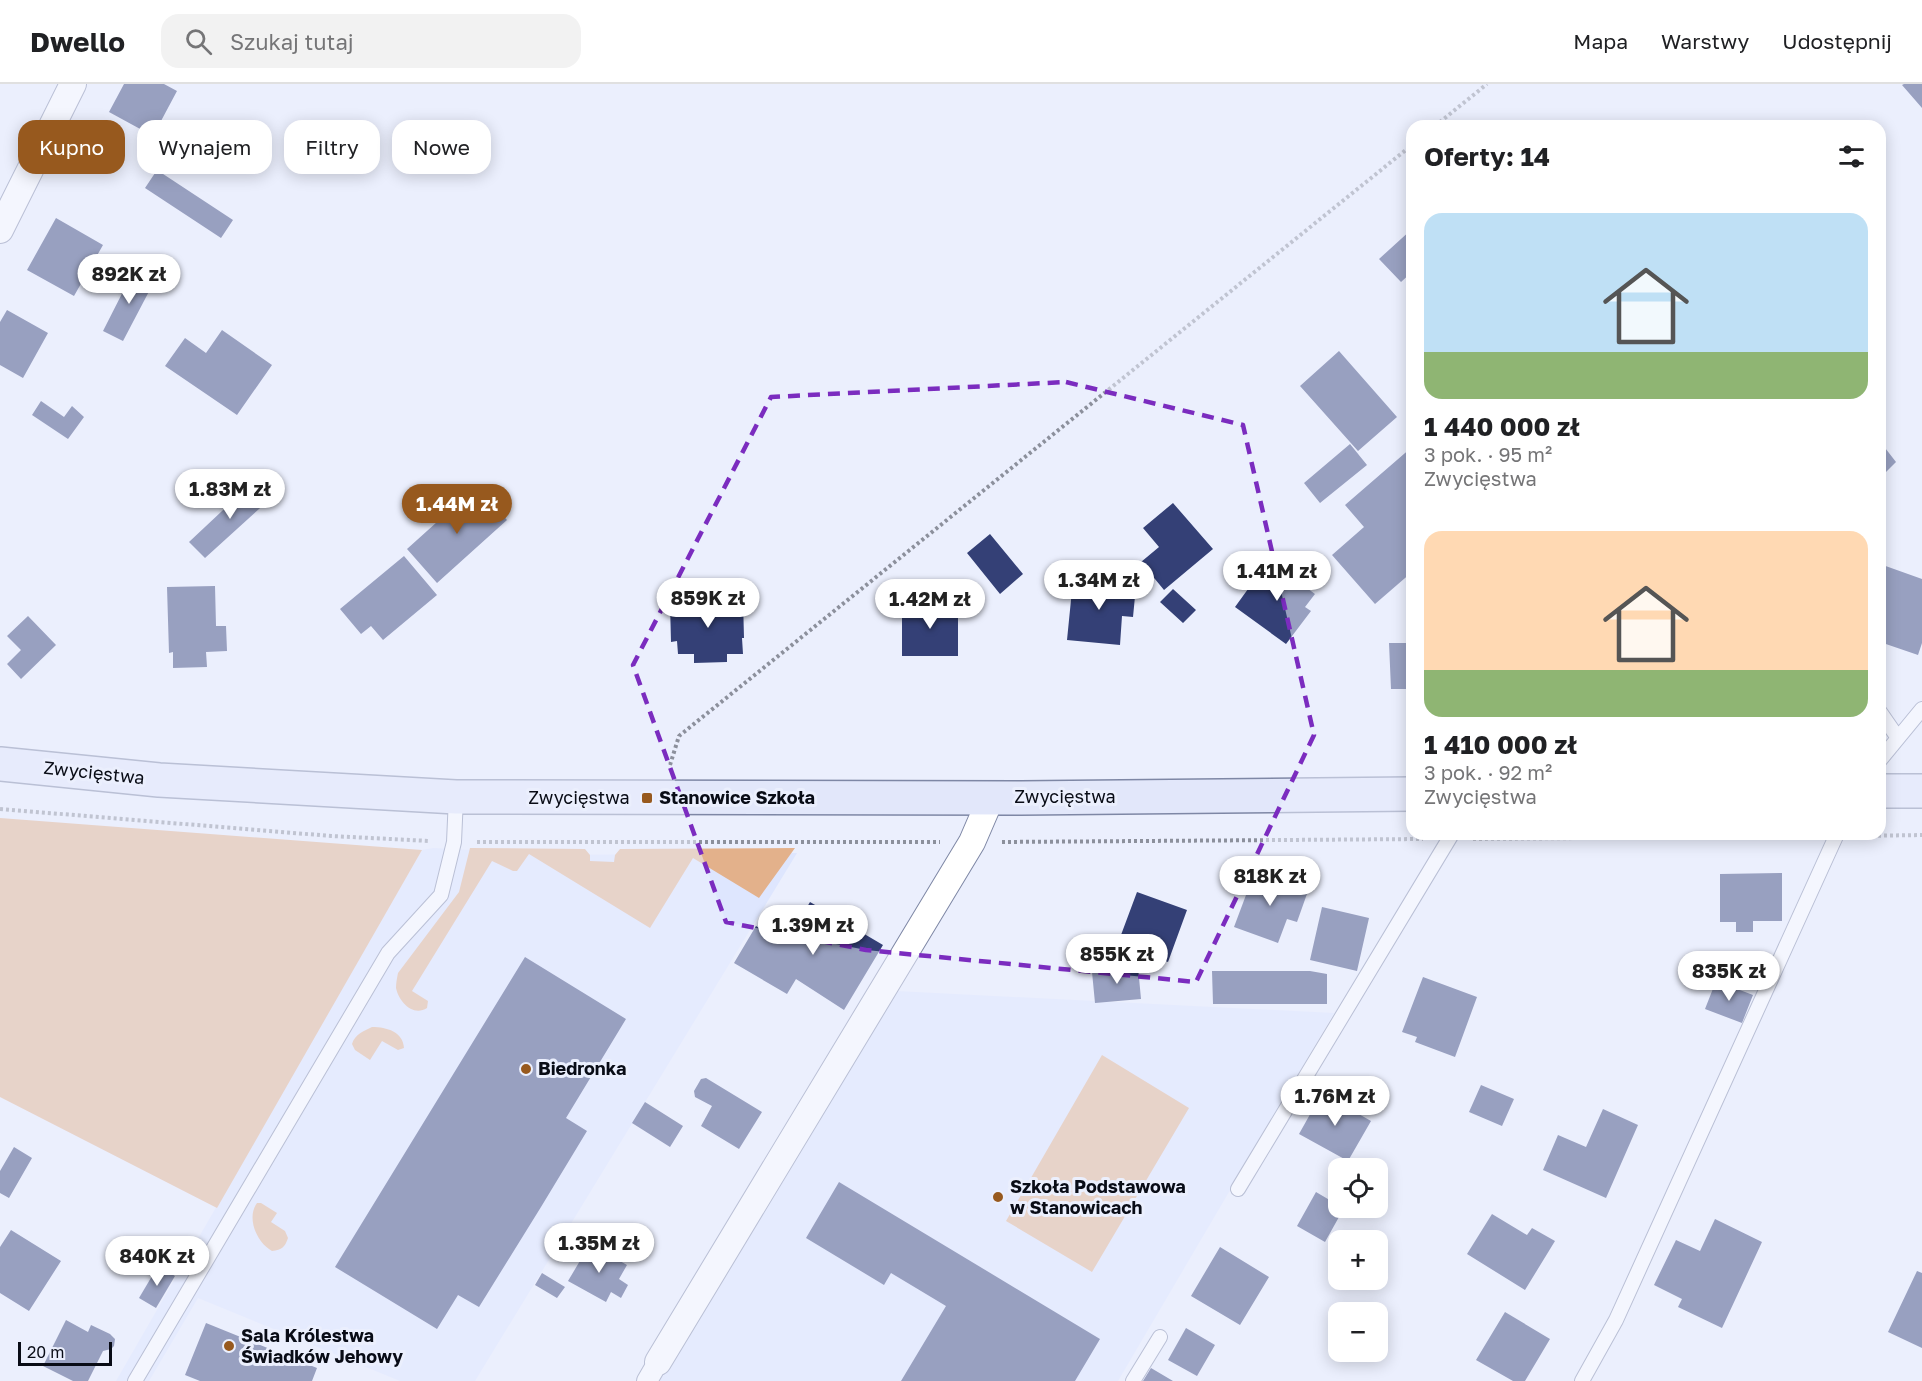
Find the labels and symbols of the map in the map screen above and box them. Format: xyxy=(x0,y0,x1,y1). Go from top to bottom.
pin: 892K zł xyxy=(74,254,184,305)
pin: 1.83M zł xyxy=(168,469,292,520)
pin: 1.44M zł xyxy=(395,484,519,535)
pin: 1.41M zł xyxy=(1215,551,1339,602)
pin: 1.34M zł xyxy=(1037,560,1161,611)
pin: 859K zł xyxy=(653,578,763,629)
pin: 1.42M zł xyxy=(868,579,992,630)
street label: Zwycięstwa xyxy=(42,756,146,788)
street label: Zwycięstwa xyxy=(1014,785,1116,807)
street label: Zwycięstwa xyxy=(528,786,630,808)
place label: Stanowice Szkoła xyxy=(659,786,815,808)
marker: Stanowice Szkoła xyxy=(640,791,654,805)
pin: 818K zł xyxy=(1215,856,1325,907)
pin: 1.39M zł xyxy=(751,905,875,956)
pin: 855K zł xyxy=(1062,934,1172,985)
pin: 835K zł xyxy=(1674,951,1784,1002)
place label: Biedronka xyxy=(538,1057,626,1079)
marker: Biedronka xyxy=(519,1062,533,1076)
pin: 1.76M zł xyxy=(1273,1076,1397,1127)
place label: Szkoła Podstawowa w Stanowicach xyxy=(1010,1175,1186,1218)
marker: Szkoła Podstawowa w Stanowicach xyxy=(991,1190,1005,1204)
pin: 1.35M zł xyxy=(537,1223,661,1274)
pin: 840K zł xyxy=(102,1236,212,1287)
place label: Sala Królestwa Świadków Jehowy xyxy=(241,1324,403,1367)
scale bar xyxy=(18,1339,112,1366)
marker: Sala Królestwa Świadków Jehowy xyxy=(222,1339,236,1353)

